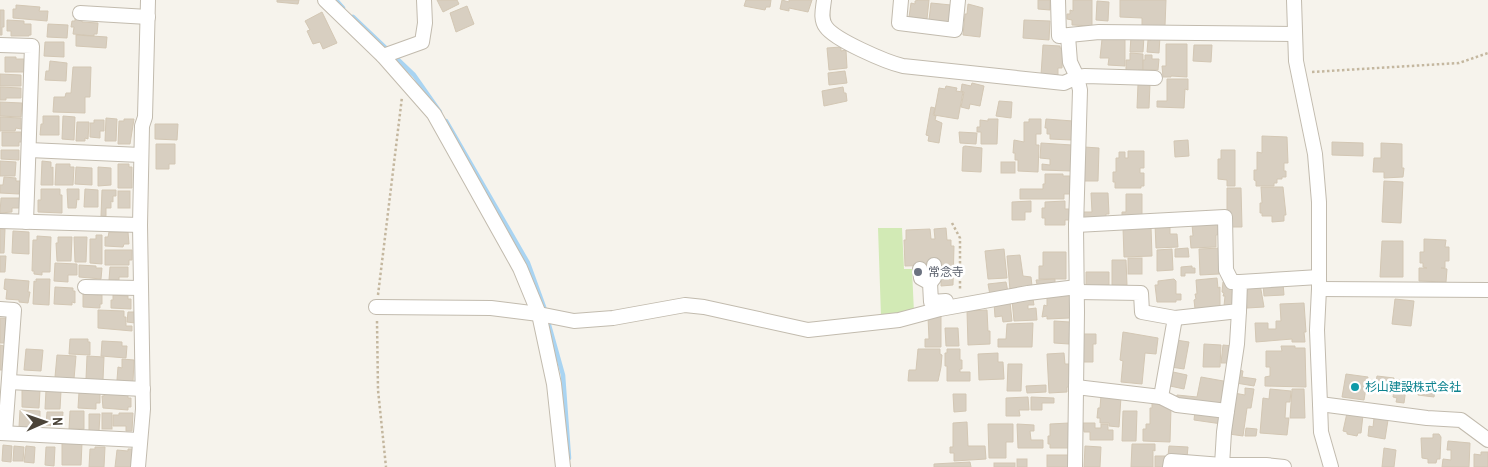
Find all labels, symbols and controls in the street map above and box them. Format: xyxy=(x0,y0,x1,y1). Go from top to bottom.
place label: 常念寺 xyxy=(928,264,964,280)
marker: 常念寺 xyxy=(912,266,924,278)
place label: 杉山建設株式会社 xyxy=(1365,379,1461,395)
marker: 杉山建設株式会社 xyxy=(1349,381,1361,393)
north arrow xyxy=(20,397,70,447)
text: N xyxy=(49,417,67,426)

